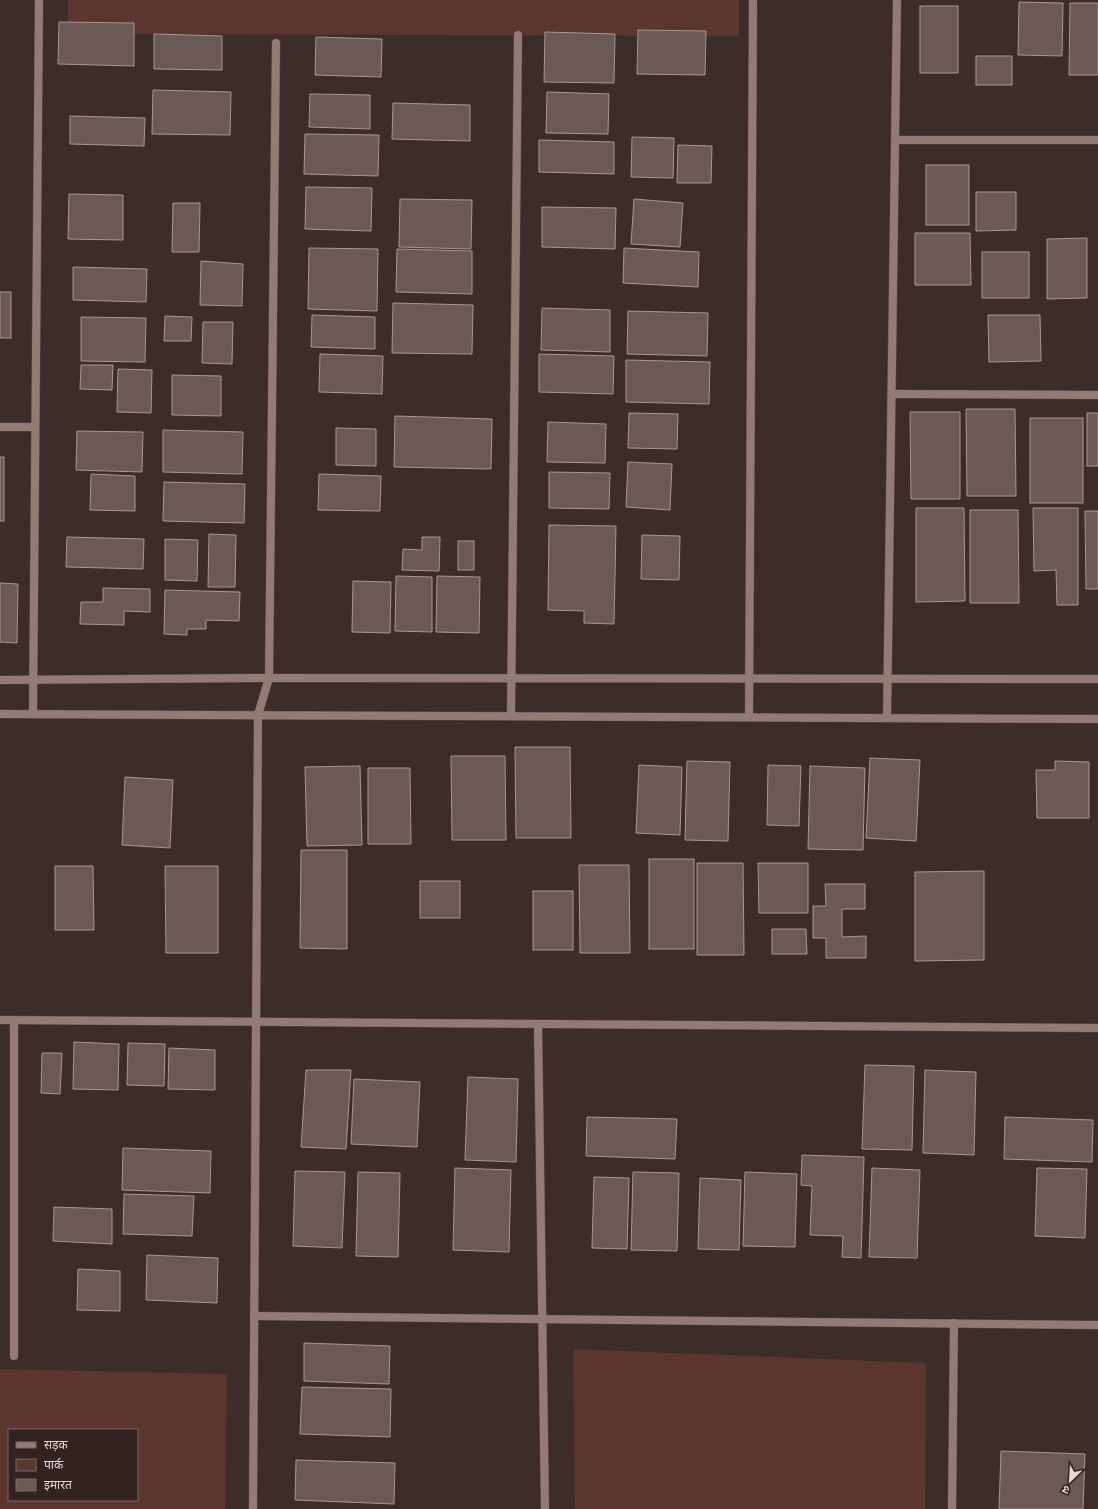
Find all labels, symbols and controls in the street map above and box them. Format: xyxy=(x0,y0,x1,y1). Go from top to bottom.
legend xyxy=(8,1429,138,1501)
text: सड़क xyxy=(44,1438,69,1452)
text: पार्क xyxy=(44,1458,64,1472)
north arrow xyxy=(1050,1461,1090,1501)
text: इमारत xyxy=(44,1478,73,1492)
text: उ xyxy=(1060,1482,1072,1497)

